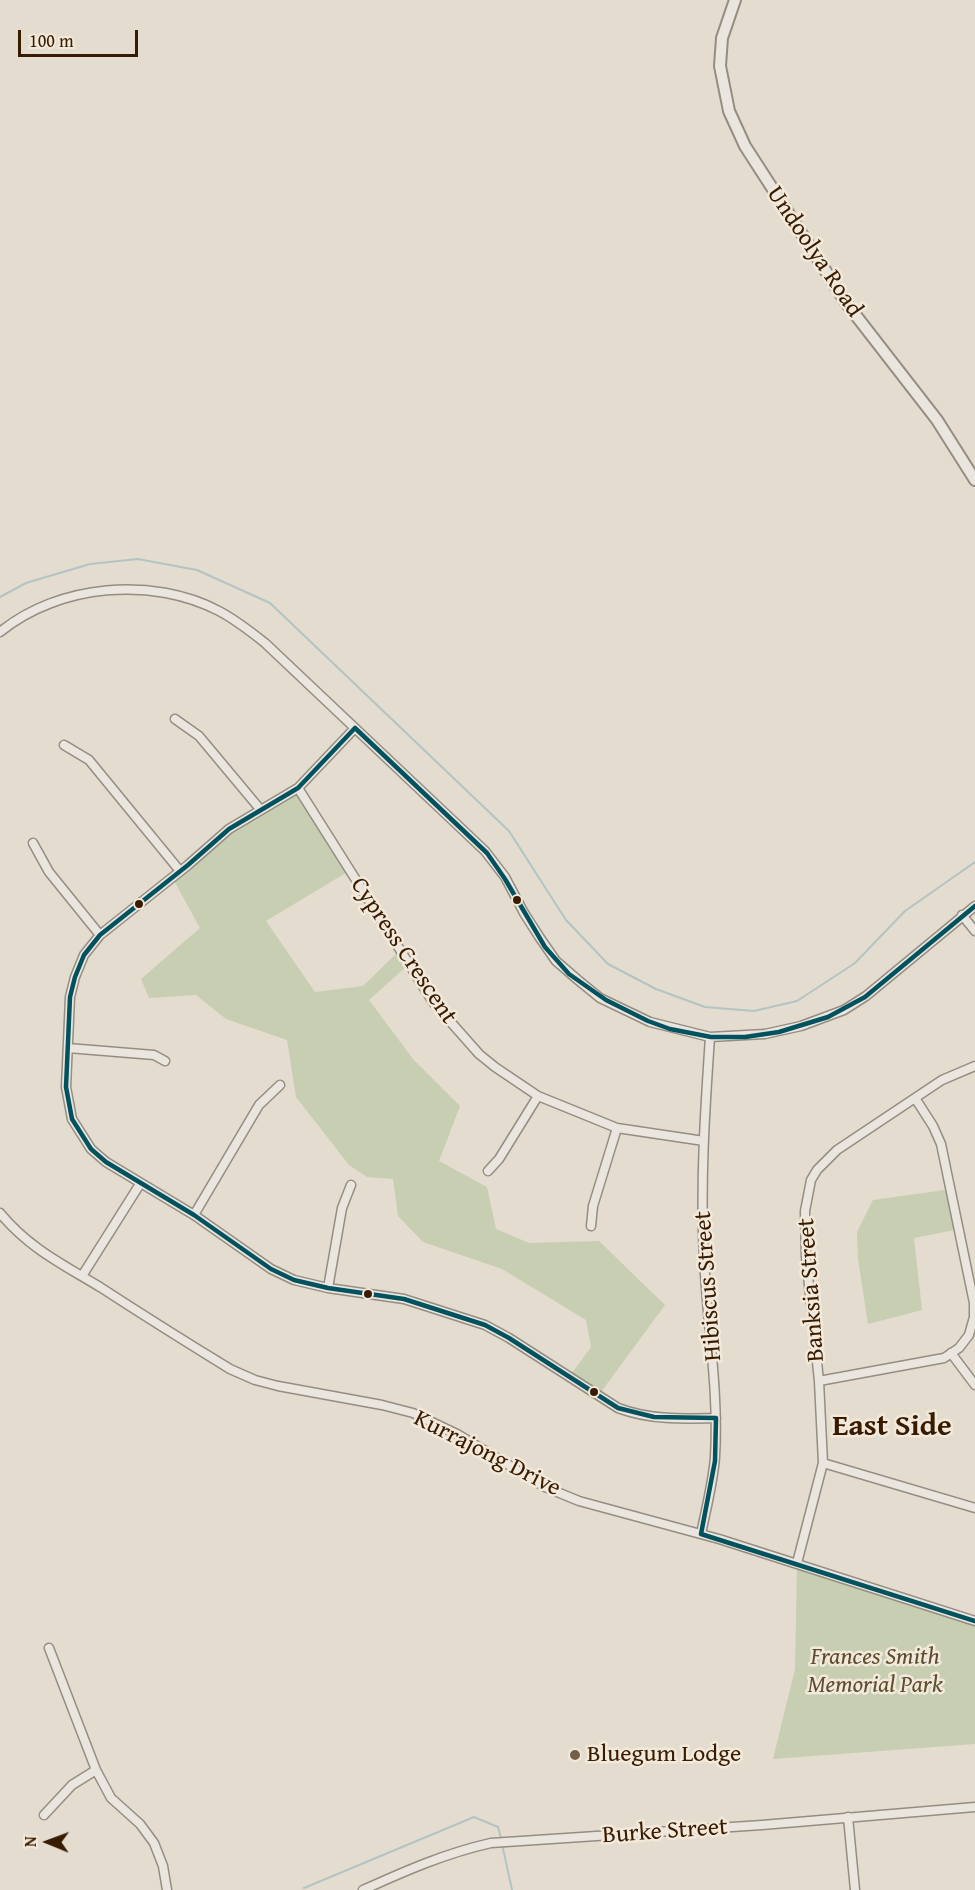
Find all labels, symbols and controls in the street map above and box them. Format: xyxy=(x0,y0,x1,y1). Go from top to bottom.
scale bar xyxy=(21,18,141,56)
text: 100 m xyxy=(29,27,74,54)
street label: Undoolya Road xyxy=(760,181,868,323)
street label: Cypress Crescent xyxy=(343,872,463,1030)
unlabelled marker xyxy=(511,894,523,906)
unlabelled marker xyxy=(133,898,145,910)
street label: Hibiscus Street xyxy=(689,1210,729,1362)
street label: Banksia Street xyxy=(793,1217,831,1363)
unlabelled marker xyxy=(362,1288,374,1300)
unlabelled marker xyxy=(588,1386,600,1398)
street label: Kurrajong Drive xyxy=(409,1405,565,1503)
district label: East Side xyxy=(832,1409,952,1445)
park label: Frances Smith Memorial Park xyxy=(807,1644,943,1700)
place label: Bluegum Lodge xyxy=(587,1741,741,1769)
marker: Bluegum Lodge xyxy=(568,1748,582,1762)
north arrow xyxy=(18,1812,78,1872)
street label: Burke Street xyxy=(601,1813,729,1851)
text: N xyxy=(18,1836,42,1847)

